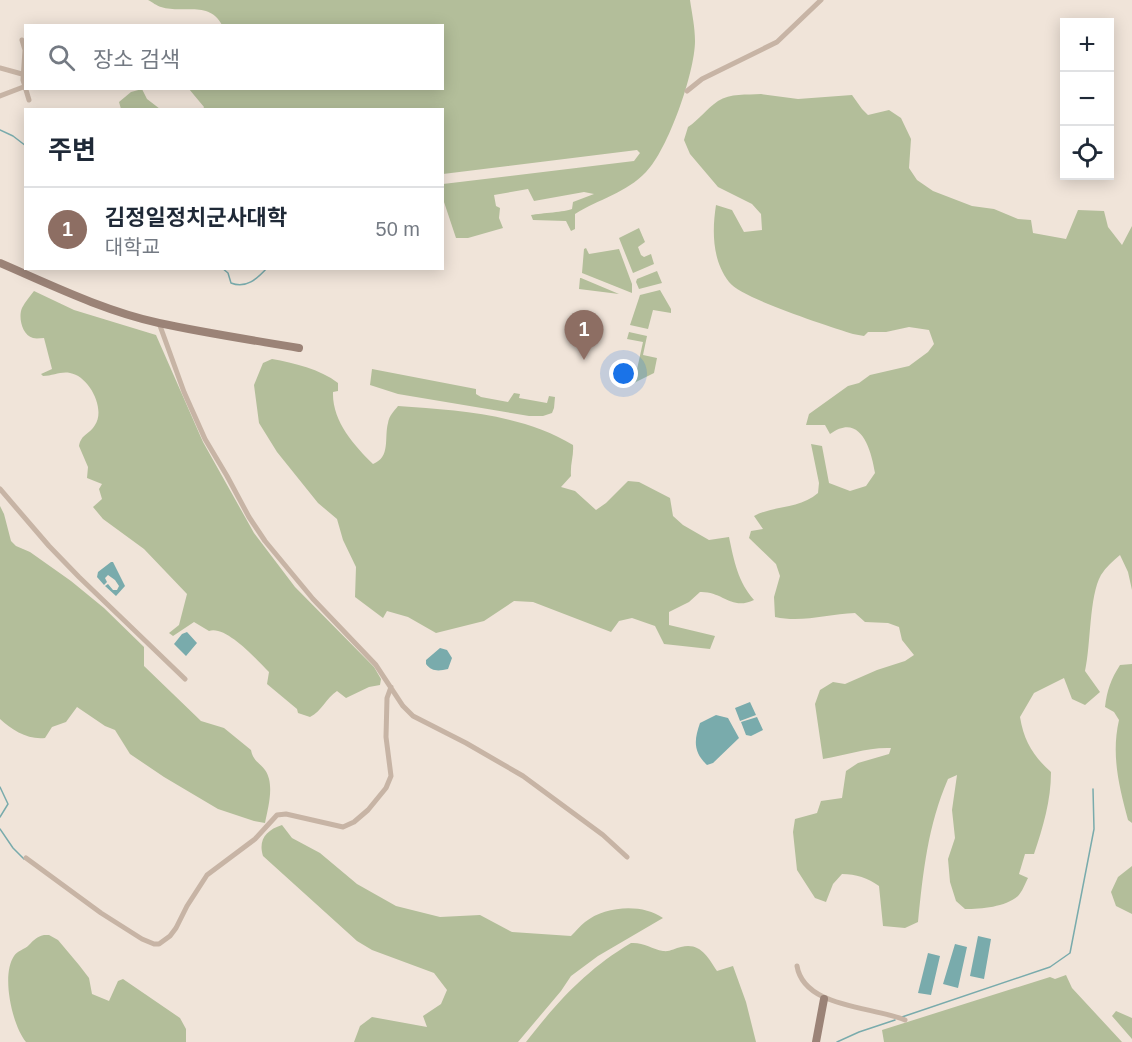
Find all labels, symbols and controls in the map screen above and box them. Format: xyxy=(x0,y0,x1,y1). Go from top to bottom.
map controls xyxy=(1060,18,1114,180)
button: + xyxy=(1060,18,1114,72)
search box xyxy=(24,24,444,90)
icon: search xyxy=(45,41,78,74)
text: 장소 검색 xyxy=(93,47,180,72)
button: − xyxy=(1060,72,1114,126)
button: locate xyxy=(1060,126,1114,180)
text: 주변 xyxy=(48,135,96,165)
text: 김정일정치군사대학 xyxy=(105,205,287,230)
text: 1 xyxy=(62,218,73,240)
text: 50 m xyxy=(376,218,420,240)
text: 대학교 xyxy=(105,236,160,258)
pin: 1 xyxy=(564,310,604,360)
your location xyxy=(609,359,638,388)

